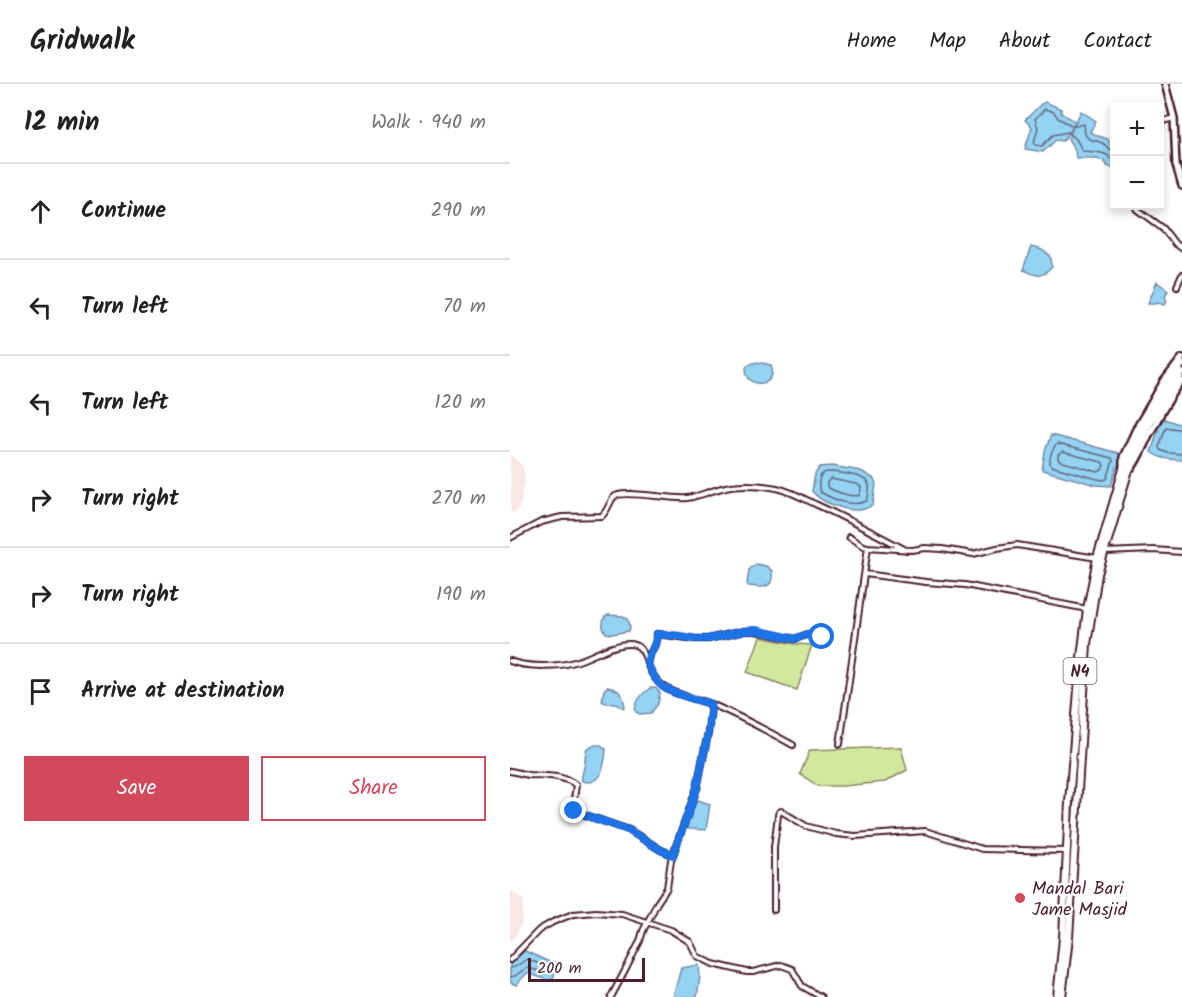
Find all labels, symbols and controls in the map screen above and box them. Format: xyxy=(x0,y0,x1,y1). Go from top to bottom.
text: Gridwalk xyxy=(30,19,135,64)
text: Home xyxy=(847,25,896,58)
text: Map xyxy=(929,25,966,58)
text: About xyxy=(999,25,1050,58)
text: Contact xyxy=(1083,25,1152,58)
text: 12 min xyxy=(24,102,99,144)
map controls xyxy=(1110,102,1164,210)
button: + xyxy=(1110,102,1164,156)
text: Walk · 940 m xyxy=(371,107,486,139)
button: − xyxy=(1110,156,1164,210)
text: Continue xyxy=(81,194,166,229)
icon: ahead xyxy=(24,195,57,228)
text: 290 m xyxy=(431,195,486,227)
text: Turn left xyxy=(81,290,168,325)
icon: left xyxy=(24,291,57,324)
text: 70 m xyxy=(443,291,486,323)
text: Turn left xyxy=(81,386,168,421)
icon: left xyxy=(24,387,57,420)
text: 120 m xyxy=(434,387,486,419)
text: Turn right xyxy=(81,482,179,517)
icon: right xyxy=(24,483,57,516)
text: 270 m xyxy=(431,483,486,515)
text: Turn right xyxy=(81,578,179,613)
icon: right xyxy=(24,579,57,612)
text: 190 m xyxy=(436,579,486,611)
route start xyxy=(808,623,834,649)
road number: N4 xyxy=(1064,658,1096,684)
text: Arrive at destination xyxy=(81,674,284,709)
icon: arrive xyxy=(24,675,57,708)
button: Save xyxy=(24,756,249,821)
button: Share xyxy=(261,756,486,821)
route end xyxy=(560,797,586,823)
place label: Mandal Bari Jame Masjid xyxy=(1032,875,1128,925)
marker: Mandal Bari Jame Masjid xyxy=(1013,891,1027,905)
scale bar xyxy=(528,955,645,982)
text: 200 m xyxy=(537,956,581,981)

